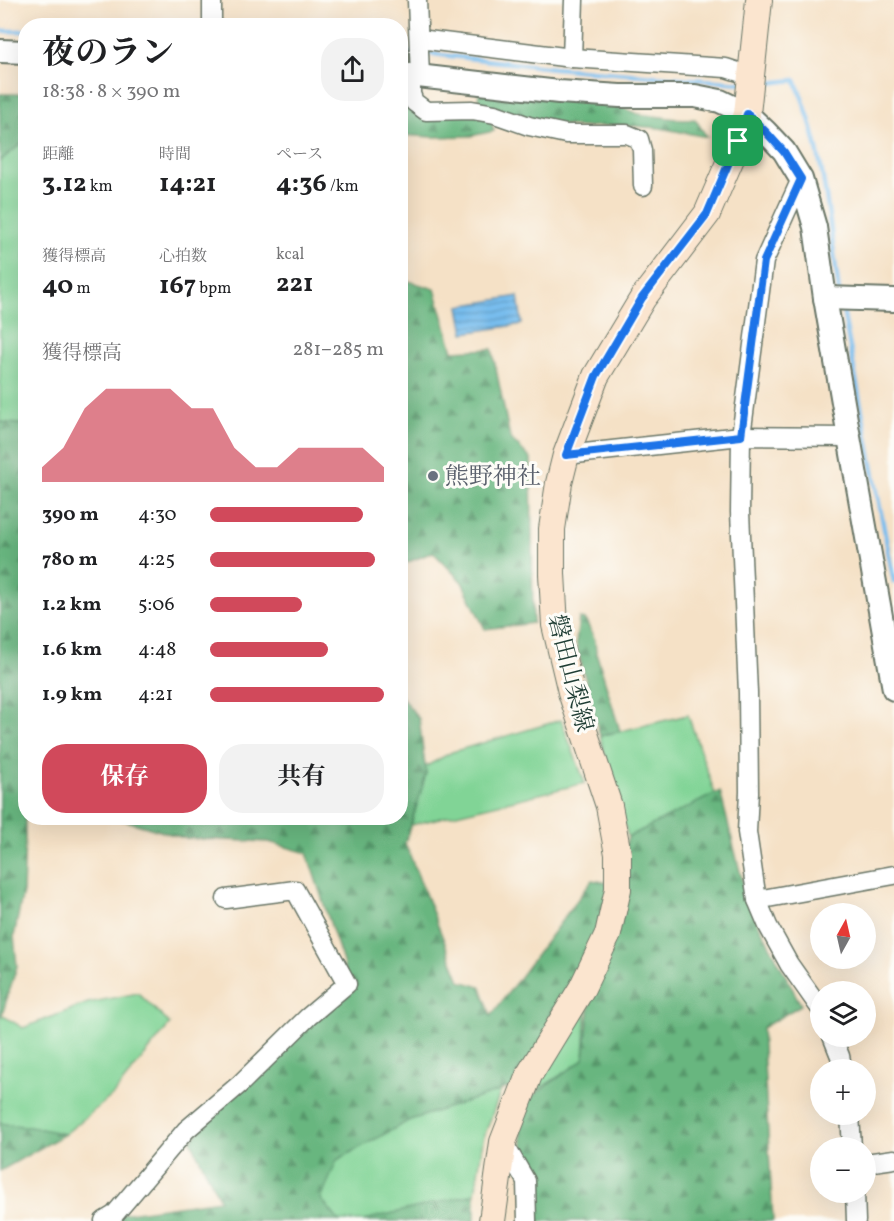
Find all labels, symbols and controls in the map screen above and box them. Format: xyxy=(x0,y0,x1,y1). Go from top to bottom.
text: 夜のラン xyxy=(42,32,174,78)
button: share xyxy=(321,38,384,101)
text: 18:38 · 8 × 390 m xyxy=(42,78,181,106)
pin xyxy=(712,115,763,166)
icon: arrive xyxy=(721,124,754,157)
text: 距離 xyxy=(42,144,74,166)
text: 時間 xyxy=(159,144,191,166)
text: ペース xyxy=(276,144,323,166)
text: 3.12 xyxy=(42,166,87,202)
text: 14:21 xyxy=(159,166,217,202)
text: 4:36 xyxy=(276,166,327,202)
text: km xyxy=(87,176,113,198)
text: /km xyxy=(327,176,359,198)
text: kcal xyxy=(276,244,304,266)
text: 獲得標高 xyxy=(42,246,106,268)
text: 心拍数 xyxy=(159,246,207,268)
text: 221 xyxy=(276,266,314,302)
text: 40 xyxy=(42,268,73,304)
text: 167 xyxy=(159,268,196,304)
text: m xyxy=(73,278,91,300)
text: bpm xyxy=(196,278,231,300)
text: 281–285 m xyxy=(293,336,384,364)
text: 獲得標高 xyxy=(42,340,122,368)
place label: 熊野神社 xyxy=(445,461,541,495)
marker: 熊野神社 xyxy=(426,469,440,483)
text: 390 m xyxy=(42,501,99,529)
text: 4:30 xyxy=(138,501,177,529)
text: 780 m xyxy=(42,546,98,574)
text: 4:25 xyxy=(138,546,175,574)
text: 1.2 km xyxy=(42,591,102,619)
text: 5:06 xyxy=(138,591,175,619)
street label: 磐田山梨線 xyxy=(538,611,600,736)
text: 1.6 km xyxy=(42,636,102,664)
text: 4:48 xyxy=(138,636,176,664)
text: 1.9 km xyxy=(42,681,102,709)
text: 4:21 xyxy=(138,681,173,709)
button: 保存 xyxy=(42,744,207,813)
button: 共有 xyxy=(219,744,384,813)
north arrow xyxy=(810,903,876,969)
map controls xyxy=(810,903,876,1203)
button: layers xyxy=(810,981,876,1047)
button: + xyxy=(810,1059,876,1125)
button: − xyxy=(810,1137,876,1203)

